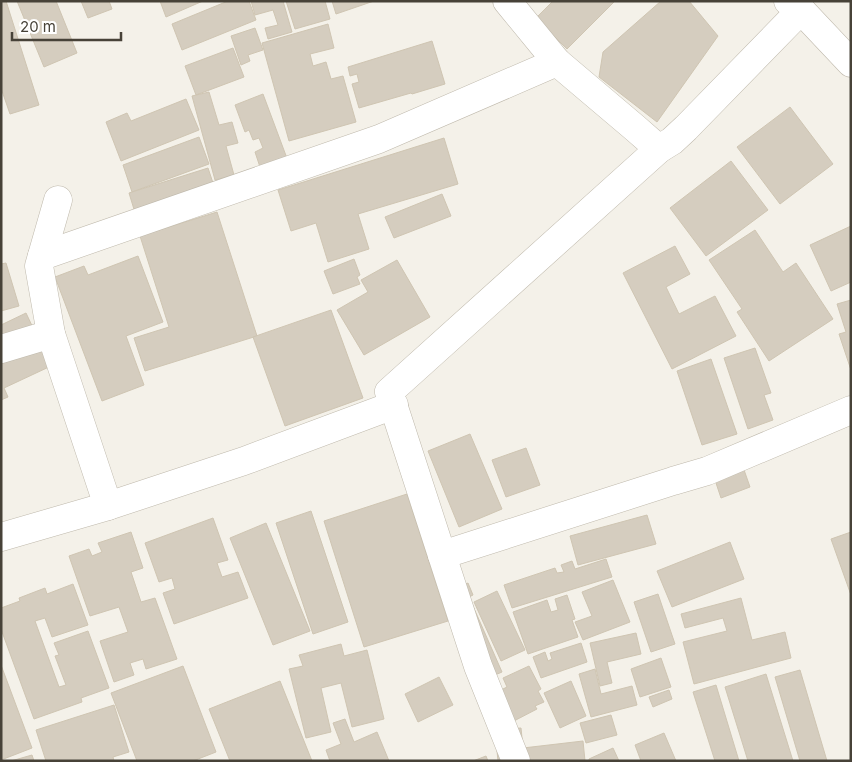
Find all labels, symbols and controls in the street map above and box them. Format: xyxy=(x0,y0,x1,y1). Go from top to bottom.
scale bar xyxy=(12,10,121,42)
text: 20 m xyxy=(20,17,56,36)

